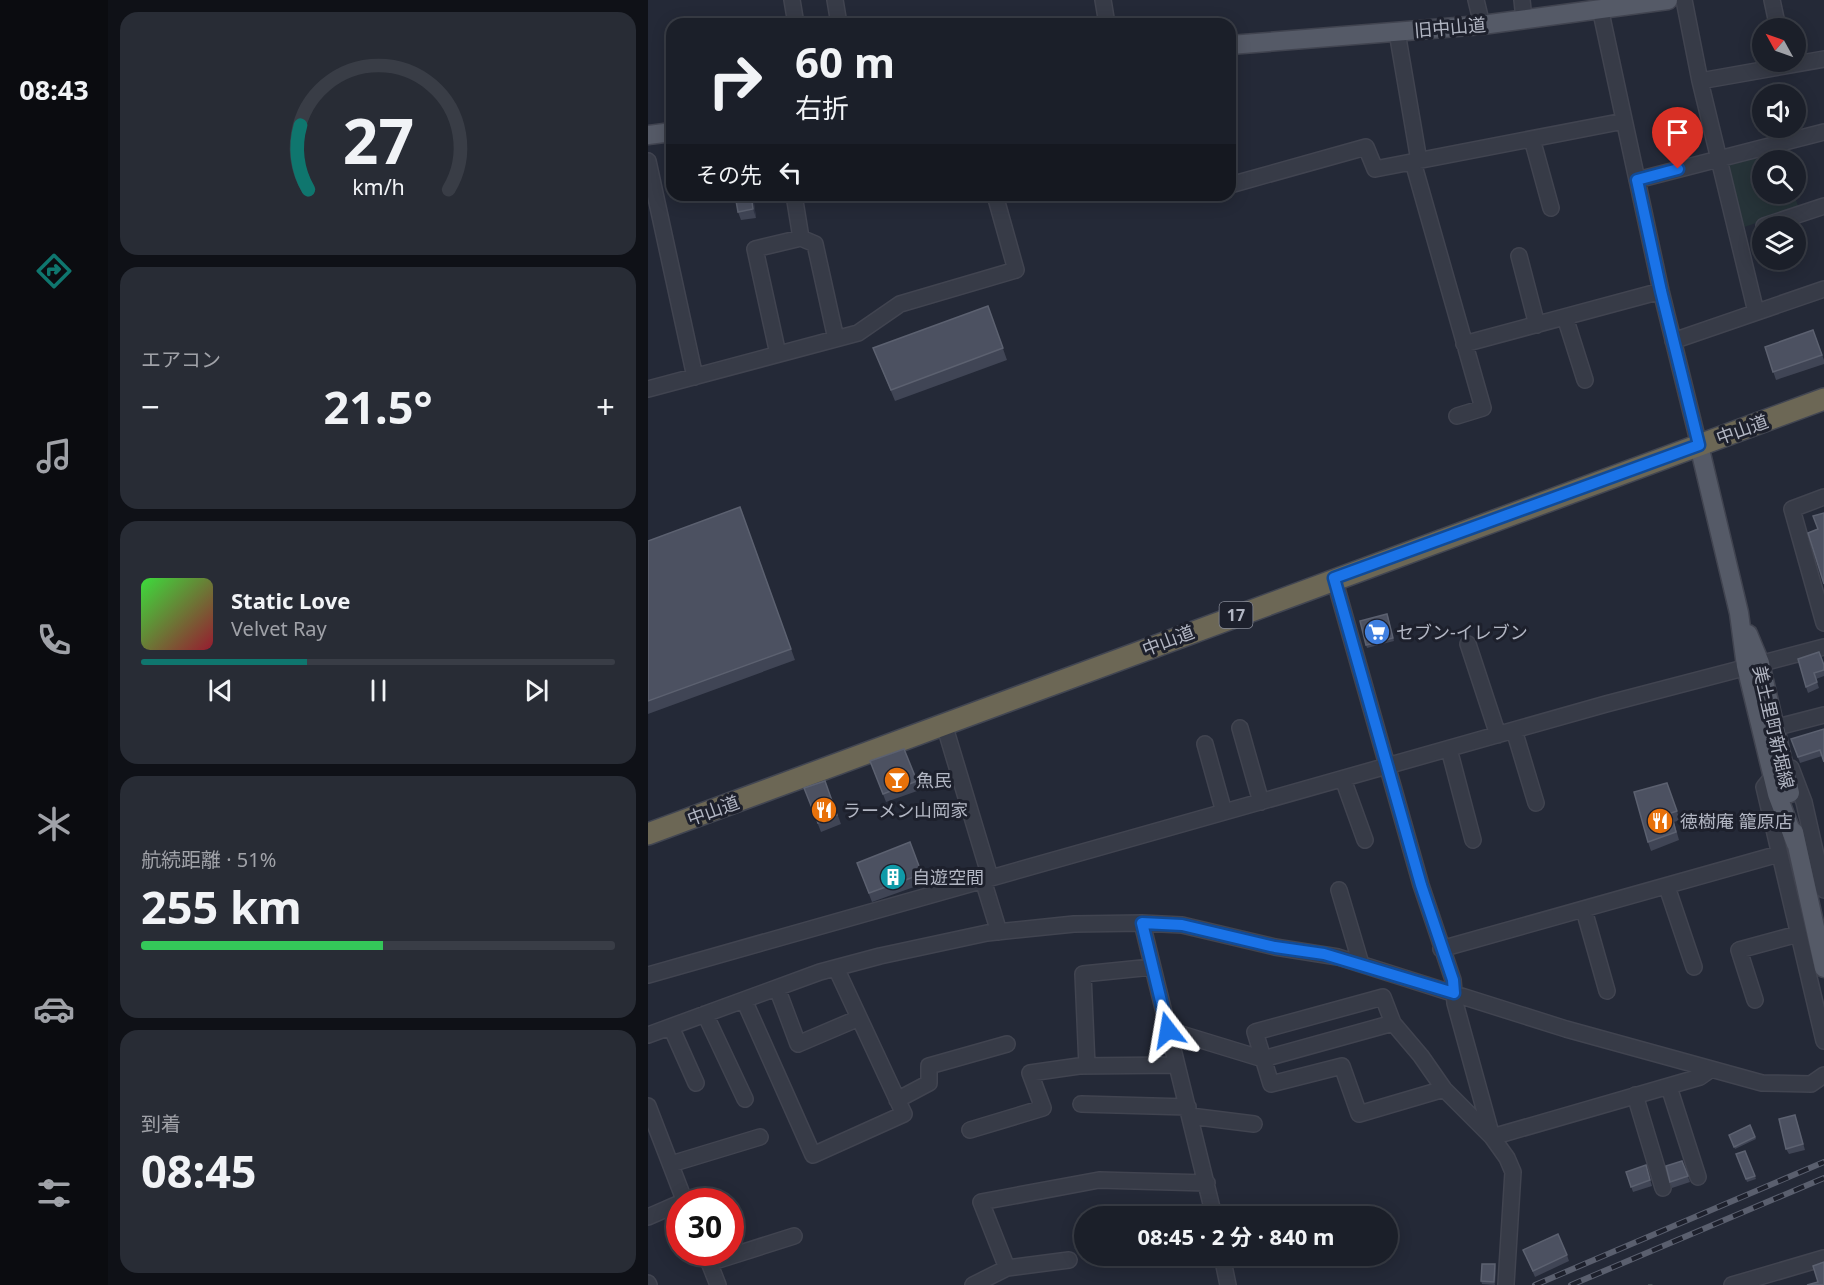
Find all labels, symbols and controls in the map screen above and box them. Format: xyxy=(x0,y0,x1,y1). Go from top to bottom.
street label: 旧中山道 xyxy=(1413,12,1487,42)
north arrow xyxy=(1752,18,1806,72)
map controls xyxy=(1752,18,1806,270)
text: 60 m xyxy=(795,33,895,90)
icon: right xyxy=(696,42,774,120)
text: 08:43 xyxy=(19,71,89,108)
button: sound xyxy=(1752,84,1806,138)
text: 右折 xyxy=(795,89,849,126)
text: 27 xyxy=(342,97,414,182)
pin xyxy=(1652,107,1703,169)
icon: arrive xyxy=(1661,116,1694,149)
button: search xyxy=(1752,150,1806,204)
icon: left xyxy=(774,156,807,189)
text: その先 xyxy=(696,159,762,189)
text: km/h xyxy=(352,173,404,202)
button: layers xyxy=(1752,216,1806,270)
icon: directions xyxy=(33,250,75,292)
text: エアコン xyxy=(141,346,221,373)
text: 21.5° xyxy=(324,376,432,437)
text: − xyxy=(141,384,160,429)
text: + xyxy=(596,384,615,429)
street label: 中山道 xyxy=(1713,408,1771,450)
icon: music xyxy=(33,435,75,477)
text: Static Love xyxy=(231,585,350,615)
road number: 17 xyxy=(1220,602,1252,628)
text: Velvet Ray xyxy=(231,615,327,642)
supermarket icon: セブン-イレブン xyxy=(1362,617,1392,647)
icon: phone xyxy=(33,619,75,661)
street label: 中山道 xyxy=(1138,619,1198,661)
place label: セブン-イレブン xyxy=(1396,620,1528,644)
street label: 美土里町新堀線 xyxy=(1748,663,1800,791)
icon: previous xyxy=(204,674,237,707)
icon: pause xyxy=(362,674,395,707)
icon: next xyxy=(520,674,553,707)
bar icon: 魚民 xyxy=(882,765,912,795)
place label: 魚民 xyxy=(916,768,952,792)
street label: 中山道 xyxy=(684,789,742,831)
restaurant icon: ラーメン山岡家 xyxy=(809,795,839,825)
place label: ラーメン山岡家 xyxy=(843,798,968,822)
icon: climate xyxy=(33,803,75,845)
restaurant icon: 徳樹庵 籠原店 xyxy=(1645,806,1675,836)
place label: 徳樹庵 籠原店 xyxy=(1680,809,1793,833)
text: 航続距離 · 51% xyxy=(141,846,276,873)
building icon: 自遊空間 xyxy=(878,862,908,892)
place label: 自遊空間 xyxy=(912,865,984,889)
text: 255 km xyxy=(141,876,302,937)
icon: car xyxy=(33,988,75,1030)
position arrow xyxy=(1136,998,1200,1062)
text: 到着 xyxy=(141,1110,181,1137)
text: 08:45 xyxy=(141,1140,257,1201)
icon: filters xyxy=(33,1172,75,1214)
speed limit sign: 30 xyxy=(666,1188,744,1266)
text: 08:45 · 2 分 · 840 m xyxy=(1138,1221,1335,1251)

